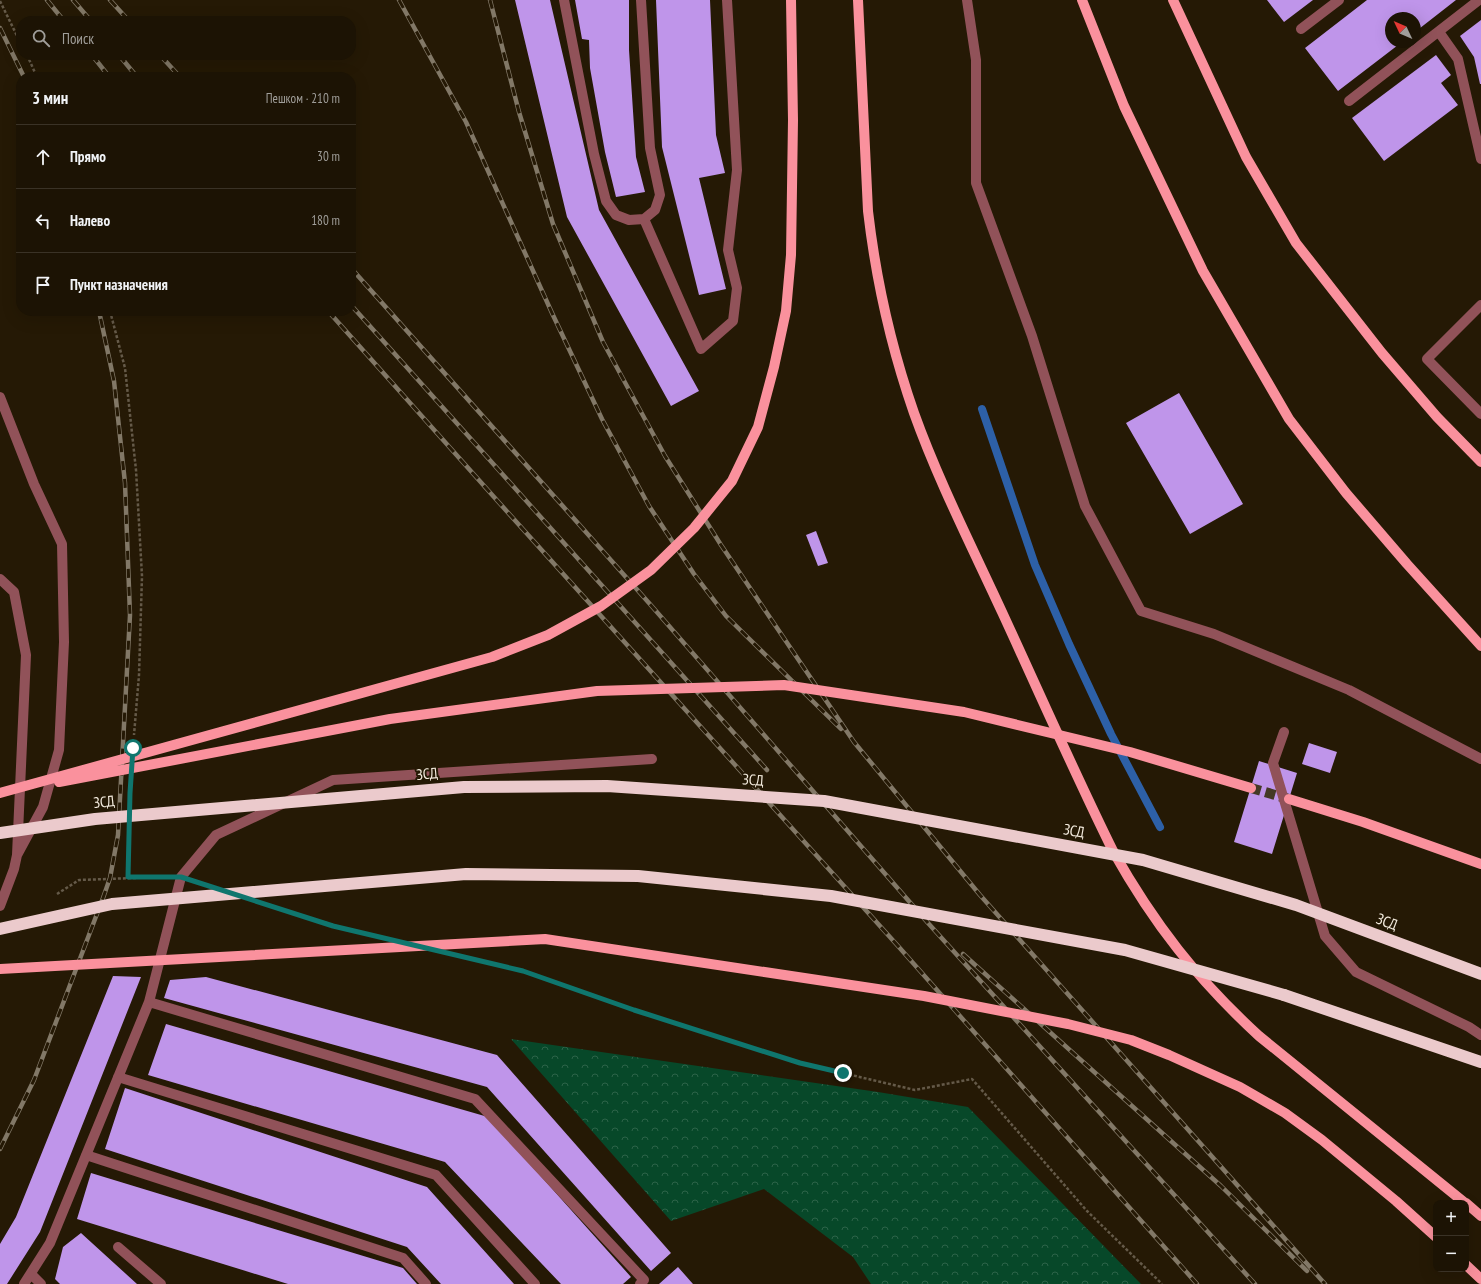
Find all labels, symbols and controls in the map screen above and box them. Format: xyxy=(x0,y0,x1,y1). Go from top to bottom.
north arrow xyxy=(1385,12,1421,48)
search box xyxy=(16,16,356,60)
icon: search xyxy=(30,27,52,49)
text: Поиск xyxy=(62,29,94,48)
text: 3 мин xyxy=(32,87,68,109)
text: Пешком · 210 m xyxy=(266,90,340,107)
icon: ahead xyxy=(32,146,54,168)
text: Прямо xyxy=(70,147,106,166)
text: 30 m xyxy=(317,148,340,165)
icon: left xyxy=(32,210,54,232)
text: Налево xyxy=(70,211,110,230)
text: 180 m xyxy=(311,212,340,229)
icon: arrive xyxy=(32,274,54,296)
text: Пункт назначения xyxy=(70,275,168,294)
route start xyxy=(124,739,142,757)
street label: ЗСД xyxy=(416,763,438,784)
street label: ЗСД xyxy=(742,769,764,790)
street label: ЗСД xyxy=(92,791,116,812)
street label: ЗСД xyxy=(1062,819,1086,842)
street label: ЗСД xyxy=(1374,909,1401,934)
route end xyxy=(834,1064,852,1082)
map controls xyxy=(1433,1200,1469,1272)
button: + xyxy=(1433,1200,1469,1236)
button: − xyxy=(1433,1236,1469,1272)

